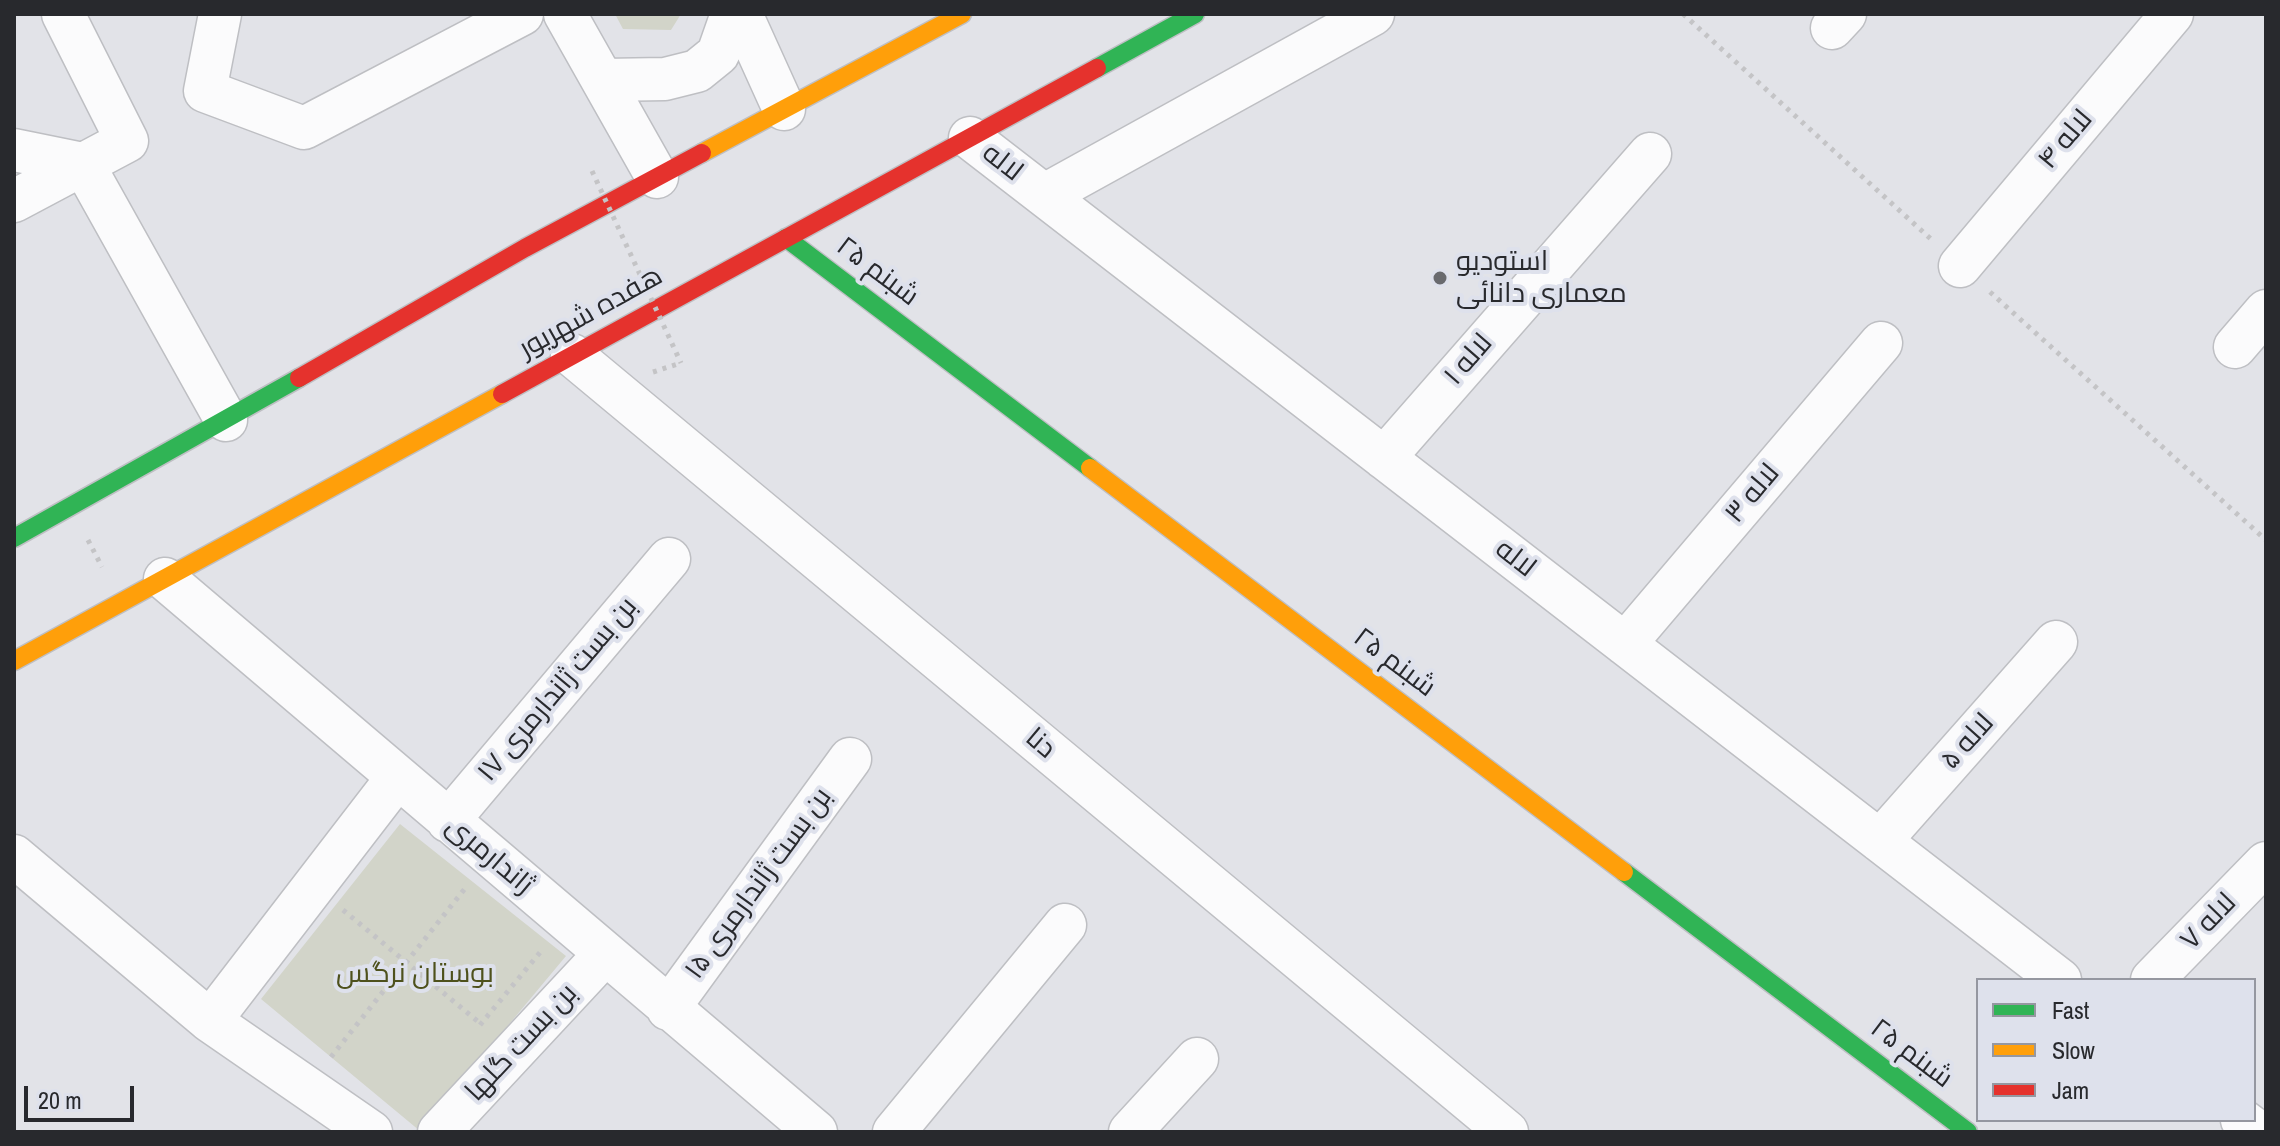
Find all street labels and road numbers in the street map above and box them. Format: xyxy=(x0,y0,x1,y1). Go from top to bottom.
street label: لاله ۴ xyxy=(2032,104,2100,176)
street label: لاله xyxy=(975,137,1029,189)
street label: شبنم ۲۵ xyxy=(829,230,925,314)
street label: هفده شهریور xyxy=(513,260,669,366)
street label: لاله ۱ xyxy=(1438,327,1500,393)
street label: لاله ۳ xyxy=(1719,457,1787,531)
street label: لاله xyxy=(1488,533,1542,585)
street label: بن بست ژاندارمری ۱۷ xyxy=(471,591,645,789)
street label: شبنم ۲۵ xyxy=(1346,621,1442,705)
street label: لاله ۵ xyxy=(1934,707,2002,777)
street label: دنا xyxy=(1018,722,1062,766)
street label: بن بست ژاندارمری ۱۵ xyxy=(678,782,840,986)
street label: ژاندارمری xyxy=(438,810,540,902)
street label: لاله ۷ xyxy=(2174,887,2244,957)
street label: بن بست گلها xyxy=(459,977,585,1109)
street label: شبنم ۲۵ xyxy=(1863,1012,1959,1096)

